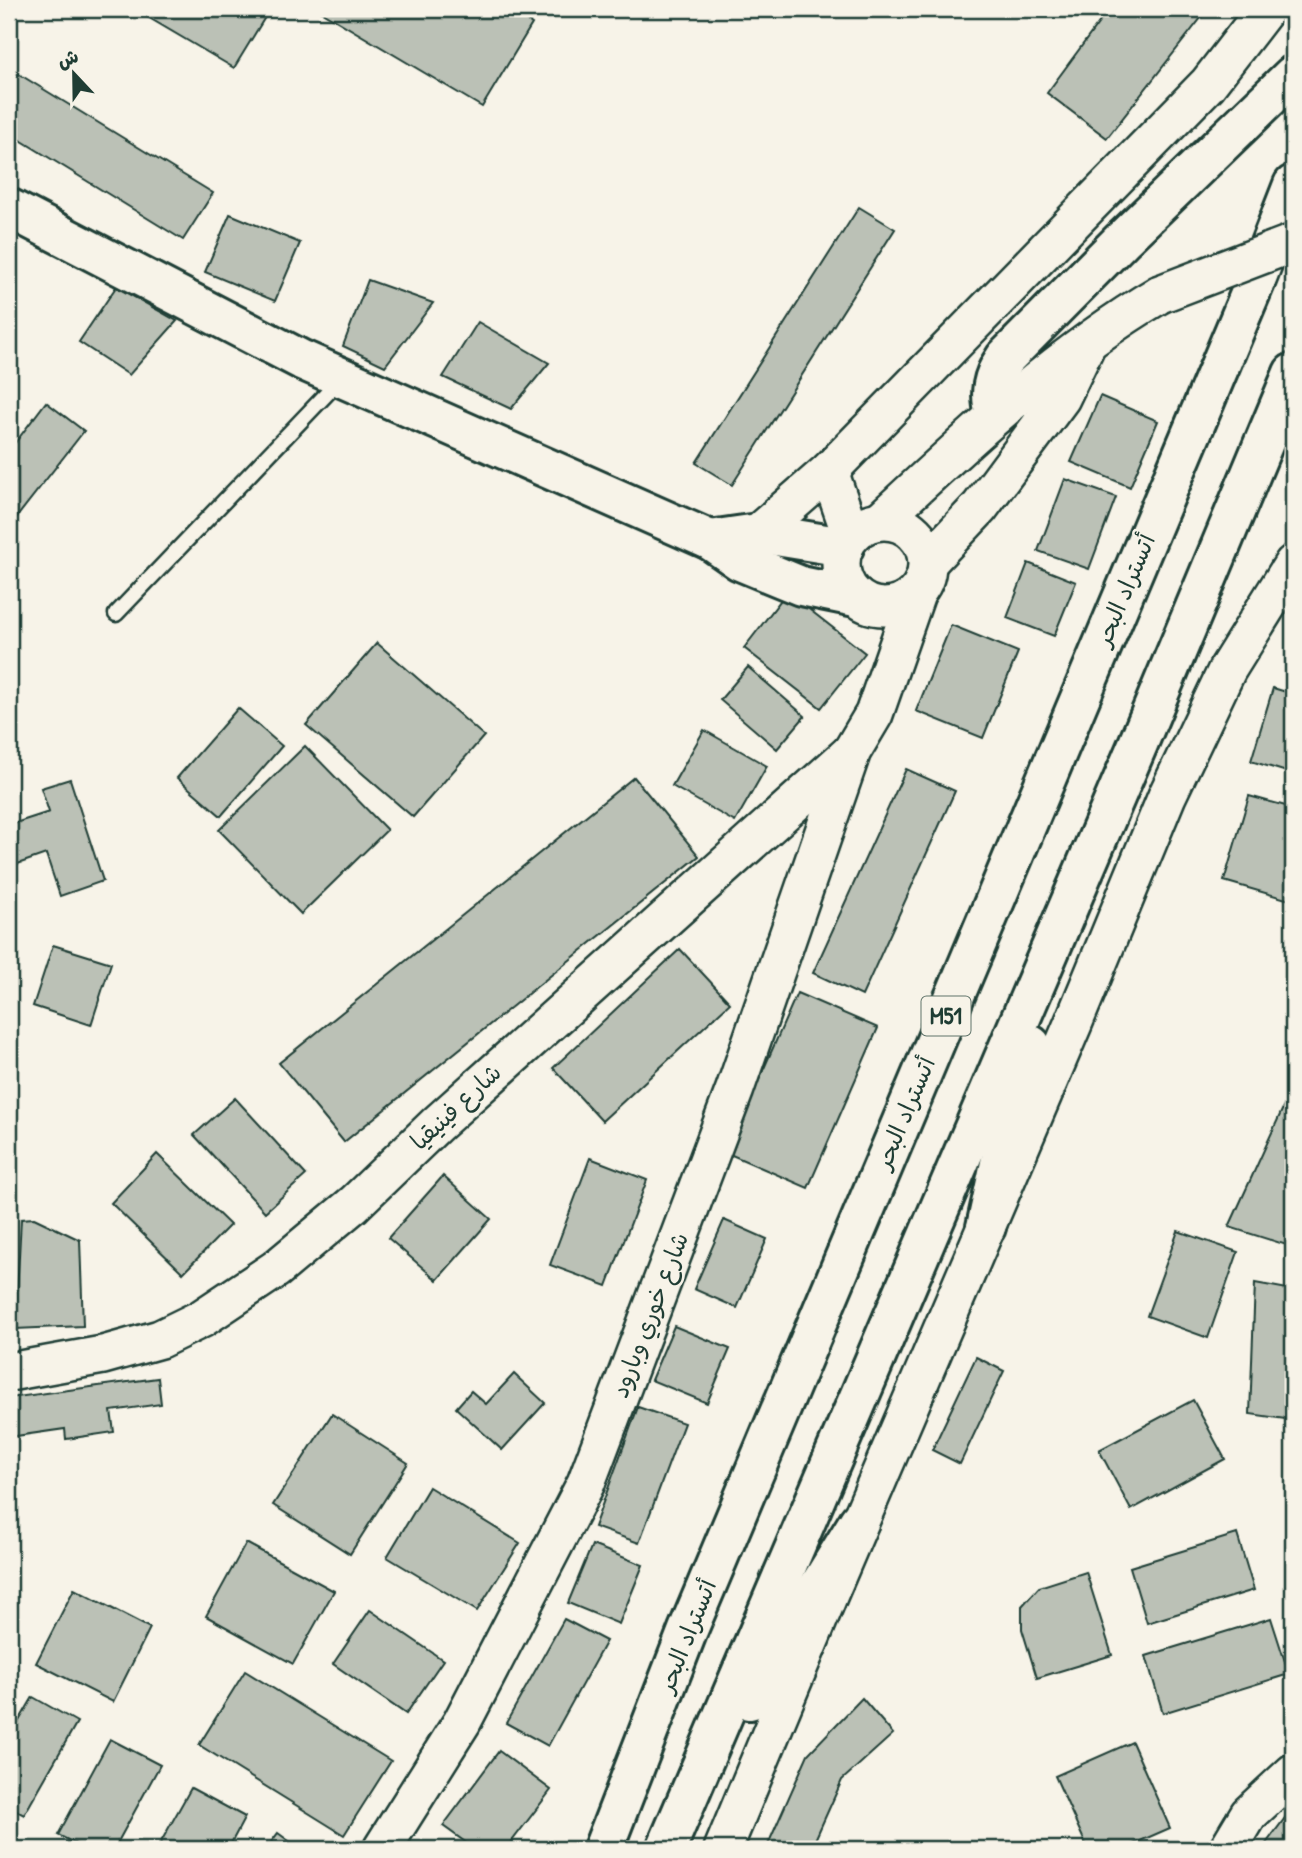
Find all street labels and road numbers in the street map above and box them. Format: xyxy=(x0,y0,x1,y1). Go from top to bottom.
street label: أتستراد البحر xyxy=(1085,528,1162,653)
road number: M51 xyxy=(922,996,970,1036)
street label: أتستراد البحر xyxy=(865,1051,942,1176)
street label: شارع فينيقيا xyxy=(403,1056,509,1158)
street label: شارع خوري وبارود xyxy=(603,1227,697,1403)
street label: أتستراد البحر xyxy=(648,1574,723,1699)

